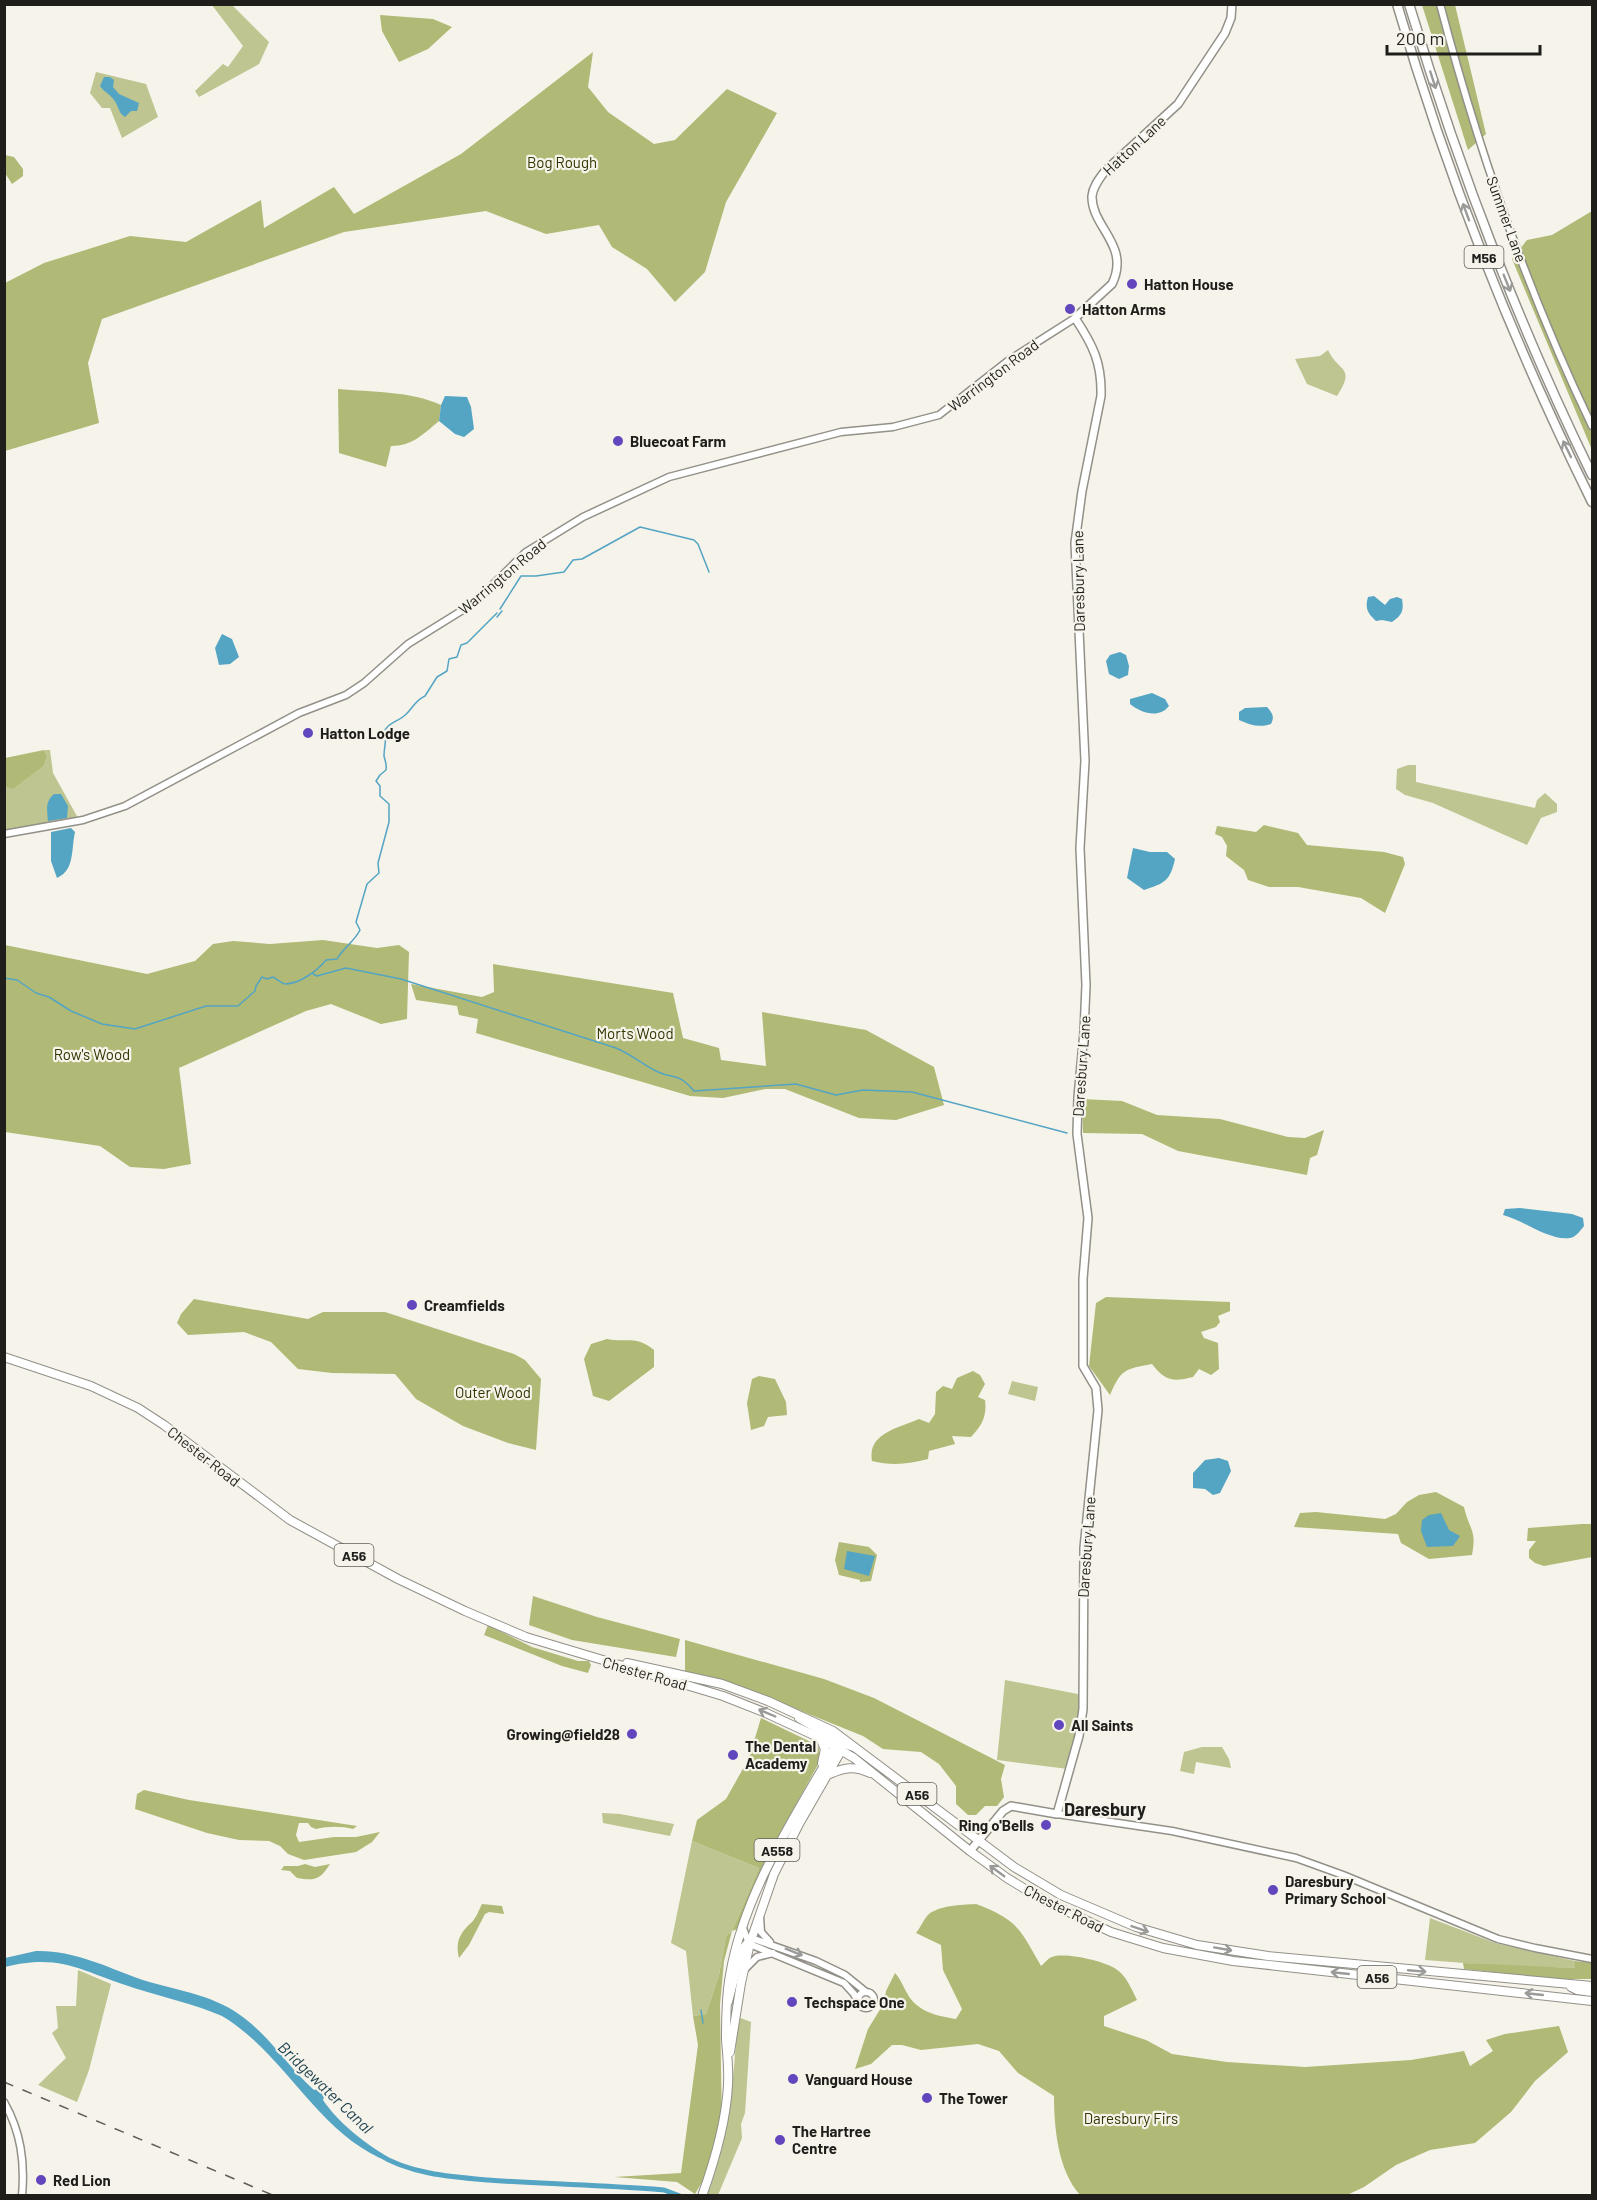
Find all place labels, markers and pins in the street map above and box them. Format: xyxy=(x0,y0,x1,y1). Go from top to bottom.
place label: Hatton House xyxy=(1144,275,1234,293)
marker: Hatton House xyxy=(1125,277,1139,291)
place label: Hatton Arms xyxy=(1082,300,1166,318)
marker: Hatton Arms xyxy=(1063,302,1077,316)
place label: Bluecoat Farm xyxy=(630,432,726,450)
marker: Bluecoat Farm xyxy=(611,434,625,448)
place label: Hatton Lodge xyxy=(320,724,410,742)
marker: Hatton Lodge xyxy=(301,726,315,740)
place label: Creamfields xyxy=(424,1296,505,1314)
marker: Creamfields xyxy=(405,1298,419,1312)
place label: All Saints xyxy=(1071,1716,1134,1734)
marker: All Saints xyxy=(1052,1718,1066,1732)
place label: Growing@field28 xyxy=(506,1725,620,1743)
marker: Growing@field28 xyxy=(625,1727,639,1741)
place label: The Dental Academy xyxy=(745,1737,816,1772)
marker: The Dental Academy xyxy=(726,1748,740,1762)
place label: Ring o'Bells xyxy=(959,1816,1034,1834)
marker: Ring o'Bells xyxy=(1039,1818,1053,1832)
place label: Daresbury Primary School xyxy=(1285,1872,1386,1907)
marker: Daresbury Primary School xyxy=(1266,1883,1280,1897)
place label: Techspace One xyxy=(804,1993,905,2011)
marker: Techspace One xyxy=(785,1995,799,2009)
place label: Vanguard House xyxy=(805,2070,913,2088)
marker: Vanguard House xyxy=(786,2072,800,2086)
place label: The Tower xyxy=(939,2089,1008,2107)
marker: The Tower xyxy=(920,2091,934,2105)
place label: The Hartree Centre xyxy=(792,2122,871,2157)
marker: The Hartree Centre xyxy=(773,2133,787,2147)
place label: Red Lion xyxy=(53,2171,111,2189)
marker: Red Lion xyxy=(34,2173,48,2187)

